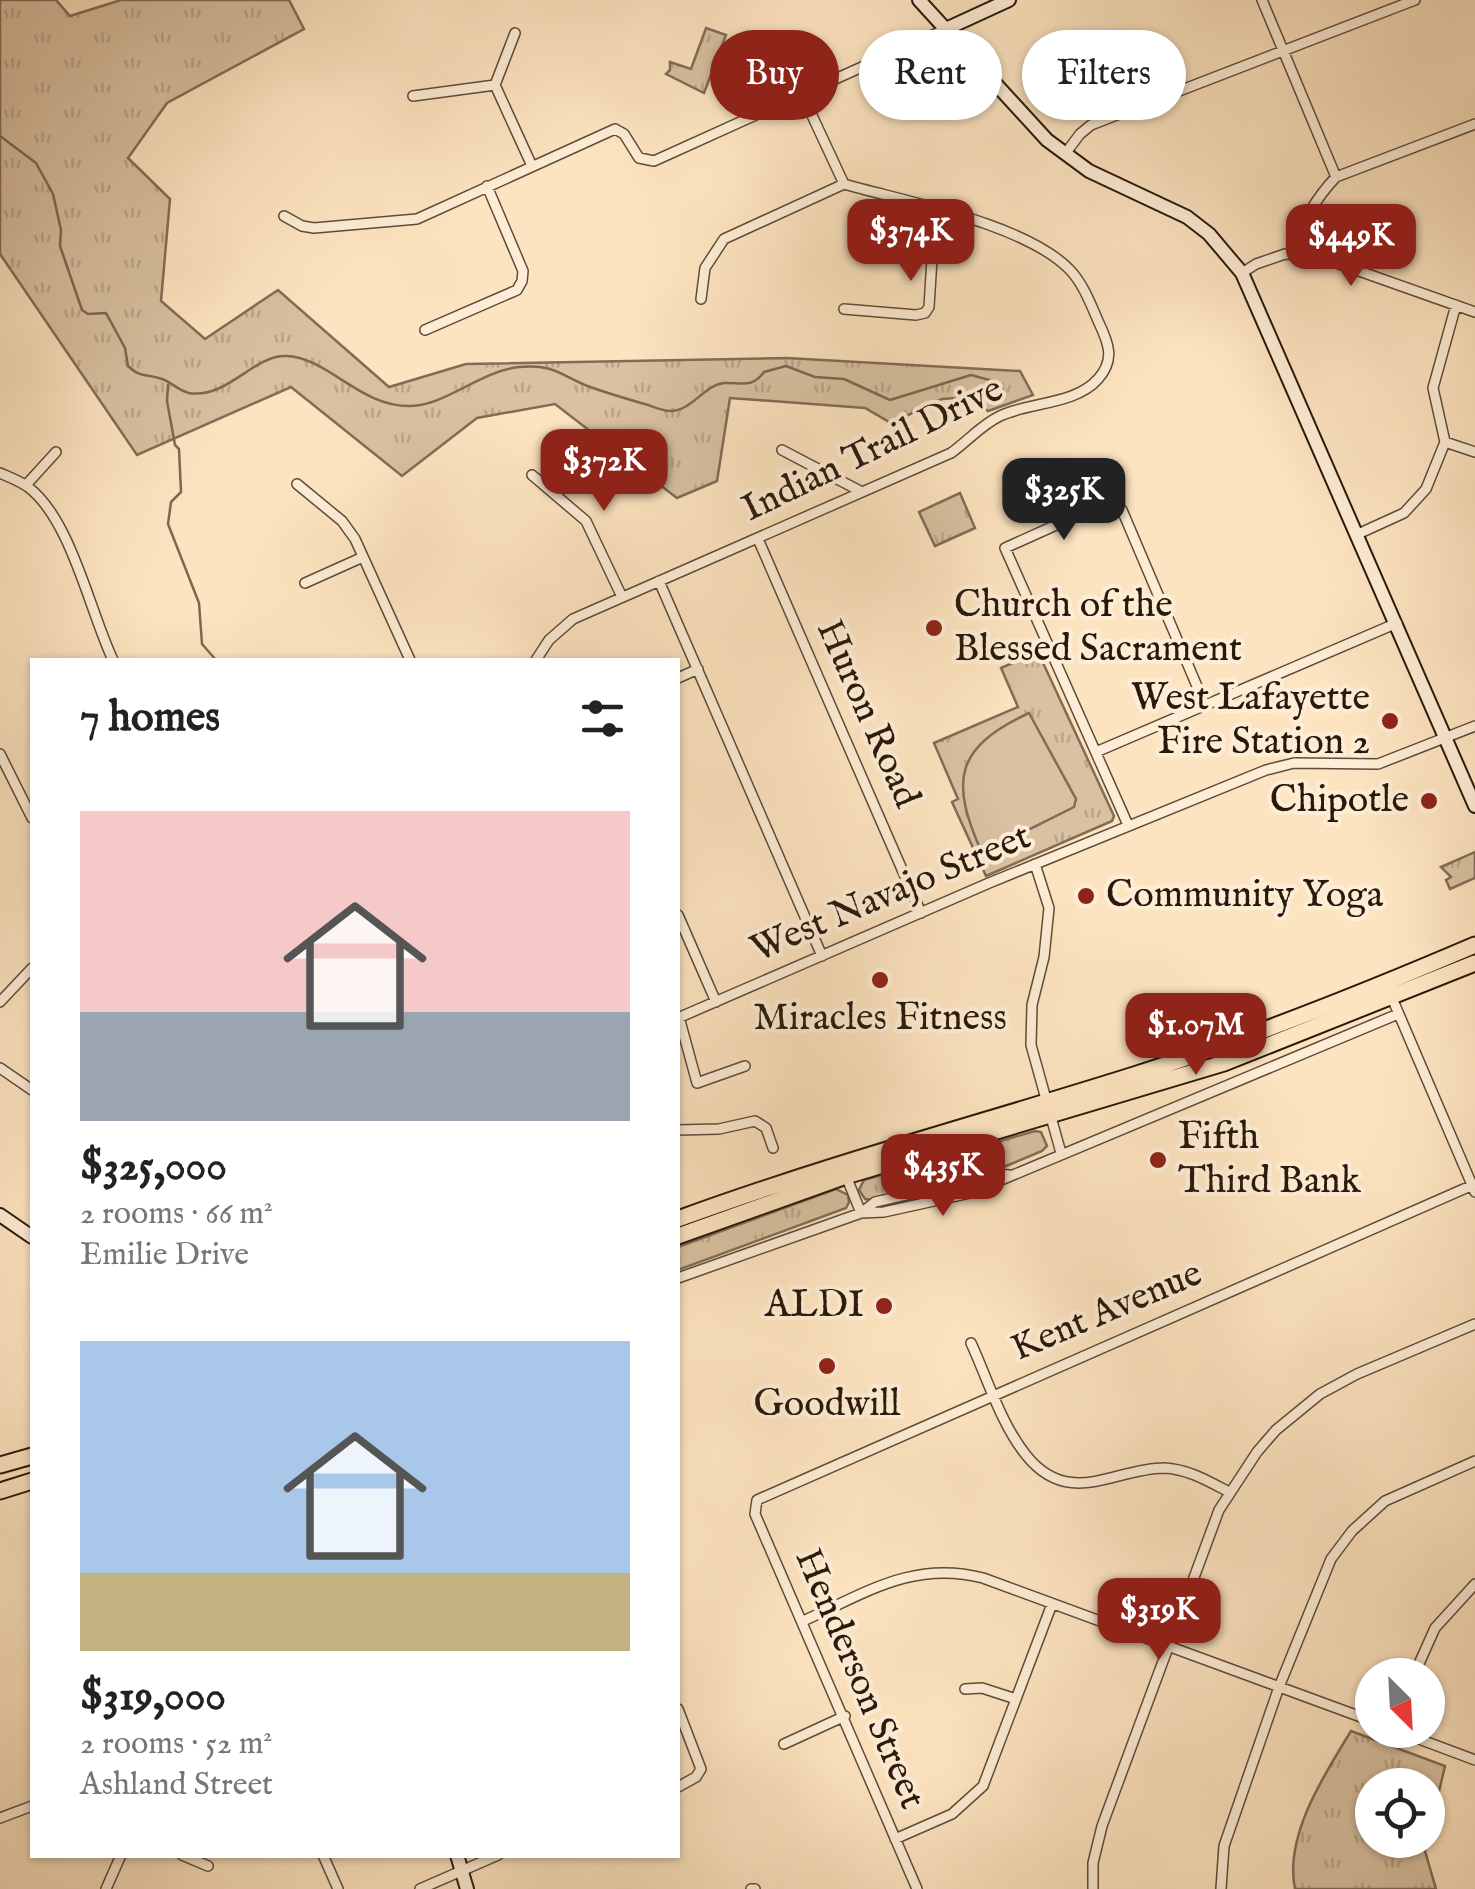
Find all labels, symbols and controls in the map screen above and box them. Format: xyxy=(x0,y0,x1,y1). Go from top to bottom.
chip: Buy xyxy=(710,30,839,120)
chip: Rent xyxy=(859,30,1002,120)
chip: Filters xyxy=(1022,30,1186,120)
pin: $374K xyxy=(841,199,981,284)
pin: $449K xyxy=(1281,204,1421,289)
text: $374K xyxy=(869,211,953,252)
text: $449K xyxy=(1308,216,1394,257)
street label: Indian Trail Drive xyxy=(735,366,1011,534)
pin: $372K xyxy=(534,429,674,514)
text: $372K xyxy=(563,441,645,482)
pin: $325K xyxy=(994,458,1134,543)
text: $325K xyxy=(1024,470,1104,511)
place label: Church of the Blessed Sacrament xyxy=(954,582,1242,674)
street label: Huron Road xyxy=(804,613,930,816)
marker: Church of the Blessed Sacrament xyxy=(923,617,945,639)
place label: West Lafayette Fire Station 2 xyxy=(1131,675,1370,767)
icon: filters xyxy=(575,691,630,746)
text: 7 homes xyxy=(80,692,220,745)
marker: West Lafayette Fire Station 2 xyxy=(1379,710,1401,732)
place label: Chipotle xyxy=(1270,777,1409,825)
marker: Chipotle xyxy=(1418,790,1440,812)
street label: West Navajo Street xyxy=(744,813,1038,975)
place label: Community Yoga xyxy=(1106,872,1384,920)
icon: home xyxy=(265,876,445,1056)
marker: Community Yoga xyxy=(1075,885,1097,907)
marker: Miracles Fitness xyxy=(869,969,891,991)
pin: $1.07M xyxy=(1115,993,1277,1078)
place label: Miracles Fitness xyxy=(753,995,1007,1043)
text: $1.07M xyxy=(1147,1005,1245,1046)
place label: Fifth Third Bank xyxy=(1178,1114,1362,1206)
pin: $435K xyxy=(873,1134,1013,1219)
text: $325,000 xyxy=(80,1141,227,1194)
text: $435K xyxy=(903,1146,983,1187)
marker: Fifth Third Bank xyxy=(1147,1149,1169,1171)
text: 2 rooms · 66 m² xyxy=(80,1194,273,1235)
text: Emilie Drive xyxy=(80,1235,249,1276)
street label: Kent Avenue xyxy=(1004,1250,1210,1374)
place label: ALDI xyxy=(764,1282,864,1330)
marker: ALDI xyxy=(873,1295,895,1317)
marker: Goodwill xyxy=(816,1355,838,1377)
place label: Goodwill xyxy=(753,1381,901,1429)
icon: home xyxy=(265,1406,445,1586)
street label: Henderson Street xyxy=(783,1542,935,1816)
pin: $319K xyxy=(1089,1578,1229,1663)
text: $319K xyxy=(1120,1590,1198,1631)
north arrow xyxy=(1355,1658,1445,1748)
map controls xyxy=(1355,1658,1445,1858)
text: $319,000 xyxy=(80,1671,226,1724)
text: 2 rooms · 52 m² xyxy=(80,1724,272,1765)
text: Ashland Street xyxy=(80,1765,273,1806)
button: locate xyxy=(1355,1768,1445,1858)

